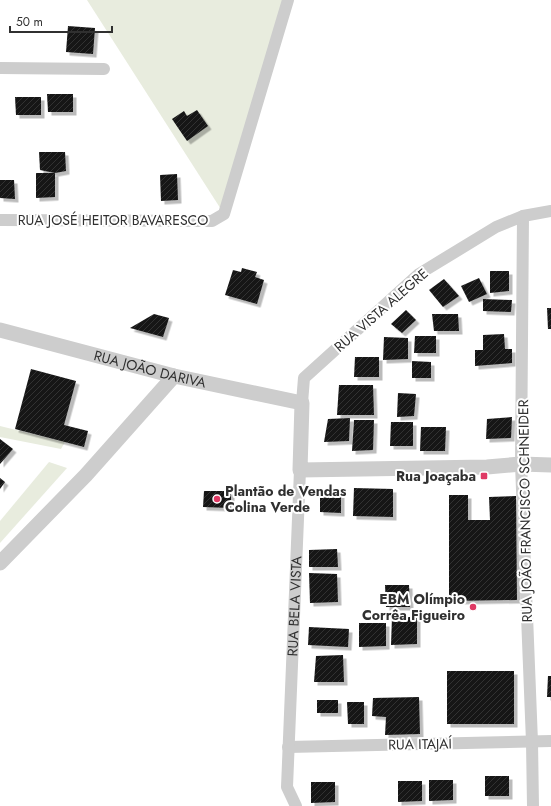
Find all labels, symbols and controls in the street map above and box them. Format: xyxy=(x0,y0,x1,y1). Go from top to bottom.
scale bar xyxy=(10,8,112,34)
text: 50 m xyxy=(16,13,43,31)
street label: RUA JOSÉ HEITOR BAVARESCO xyxy=(18,210,208,230)
street label: RUA VISTA ALEGRE xyxy=(330,264,432,356)
street label: RUA JOÃO DARIVA xyxy=(92,345,209,393)
street label: RUA JOÃO FRANCISCO SCHNEIDER xyxy=(513,399,537,623)
place label: Rua Joaçaba xyxy=(396,466,476,486)
marker: Rua Joaçaba xyxy=(479,471,489,481)
place label: Plantão de Vendas Colina Verde xyxy=(225,481,347,517)
marker: Plantão de Vendas Colina Verde xyxy=(212,494,222,504)
street label: RUA BELA VISTA xyxy=(282,555,306,657)
place label: EBM Olímpio Corrêa Figueiro xyxy=(362,589,465,625)
marker: EBM Olímpio Corrêa Figueiro xyxy=(468,602,478,612)
street label: RUA ITAJAÍ xyxy=(388,733,453,755)

